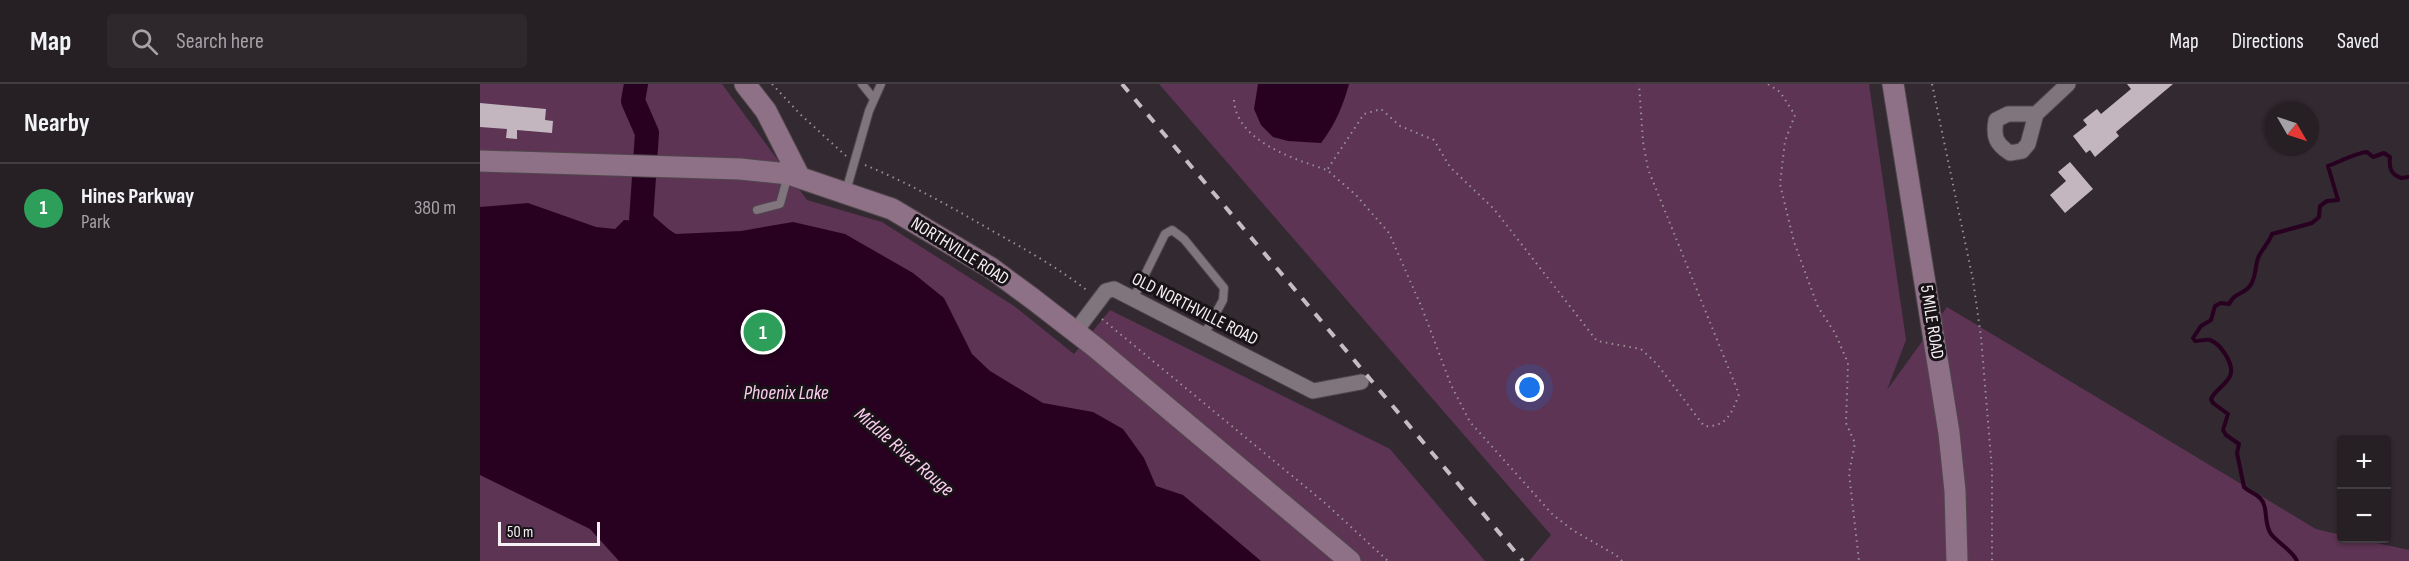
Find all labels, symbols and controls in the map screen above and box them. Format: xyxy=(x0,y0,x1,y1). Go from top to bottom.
search box xyxy=(107,14,527,68)
text: Map xyxy=(30,25,71,58)
icon: search xyxy=(128,25,161,58)
text: Search here xyxy=(176,28,264,55)
text: Map xyxy=(2169,29,2199,54)
text: Directions xyxy=(2232,29,2304,54)
text: Saved xyxy=(2337,29,2379,54)
north arrow xyxy=(2265,102,2319,156)
text: Nearby xyxy=(24,108,90,139)
text: Hines Parkway xyxy=(81,183,194,210)
text: 1 xyxy=(40,196,47,220)
text: 380 m xyxy=(414,196,456,220)
text: Park xyxy=(81,210,110,234)
street label: NORTHVILLE ROAD xyxy=(907,213,1013,289)
street label: OLD NORTHVILLE ROAD xyxy=(1128,268,1262,350)
street label: 5 MILE ROAD xyxy=(1916,283,1948,361)
pin: 1 xyxy=(744,310,782,354)
your location xyxy=(1515,373,1544,402)
water label: Phoenix Lake xyxy=(743,381,829,405)
water label: Middle River Rouge xyxy=(849,402,959,502)
map controls xyxy=(2337,435,2391,543)
button: + xyxy=(2337,435,2391,489)
button: − xyxy=(2337,489,2391,543)
scale bar xyxy=(498,519,600,546)
text: 50 m xyxy=(507,523,533,542)

